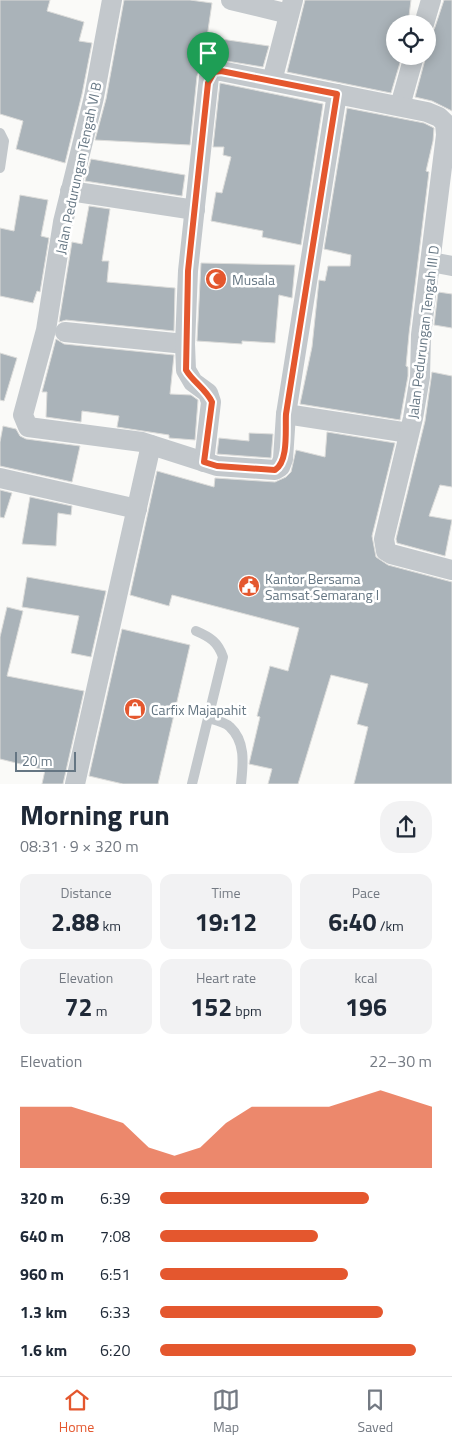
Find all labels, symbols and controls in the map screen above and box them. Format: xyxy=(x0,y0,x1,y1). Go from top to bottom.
map controls xyxy=(386,15,436,65)
button: locate xyxy=(386,15,436,65)
pin xyxy=(187,32,229,83)
icon: arrive xyxy=(194,39,222,67)
street label: Jalan Pedurungan Tengah VI B xyxy=(49,80,107,256)
street label: Jalan Pedurungan Tengah III D xyxy=(402,244,444,420)
mosque icon: Musala xyxy=(204,267,228,291)
place label: Musala xyxy=(232,269,275,290)
place label: Kantor Bersama Samsat Semarang I xyxy=(265,568,379,605)
public building icon: Kantor Bersama Samsat Semarang I xyxy=(237,574,261,598)
shop icon: Carfix Majapahit xyxy=(123,697,147,721)
place label: Carfix Majapahit xyxy=(151,699,246,720)
scale bar xyxy=(15,748,76,772)
text: 20 m xyxy=(22,750,52,771)
text: Morning run xyxy=(20,793,170,836)
button: share xyxy=(380,801,432,853)
text: 08:31 · 9 × 320 m xyxy=(20,834,139,858)
text: Distance xyxy=(60,882,112,903)
text: Time xyxy=(211,882,241,903)
text: Pace xyxy=(352,882,380,903)
text: 2.88 xyxy=(51,903,99,941)
text: 19:12 xyxy=(195,903,257,941)
text: 6:40 xyxy=(328,903,377,941)
text: km xyxy=(99,915,121,936)
text: /km xyxy=(377,915,404,936)
text: Elevation xyxy=(59,967,113,988)
text: Heart rate xyxy=(196,967,256,988)
text: kcal xyxy=(355,967,377,988)
text: 72 xyxy=(65,988,93,1026)
text: 152 xyxy=(190,988,232,1026)
text: 196 xyxy=(345,988,387,1026)
text: m xyxy=(93,1000,107,1021)
text: bpm xyxy=(232,1000,262,1021)
text: Elevation xyxy=(20,1049,82,1073)
text: 22–30 m xyxy=(369,1049,432,1073)
text: 320 m xyxy=(20,1186,64,1210)
text: 6:39 xyxy=(100,1186,130,1210)
text: 640 m xyxy=(20,1224,64,1248)
text: 7:08 xyxy=(100,1224,130,1248)
text: 960 m xyxy=(20,1262,64,1286)
text: 6:51 xyxy=(100,1262,130,1286)
text: 1.3 km xyxy=(20,1300,67,1324)
text: 6:33 xyxy=(100,1300,130,1324)
text: 1.6 km xyxy=(20,1338,67,1362)
text: 6:20 xyxy=(100,1338,130,1362)
tab: Home xyxy=(59,1386,94,1437)
tab: Map xyxy=(212,1386,240,1437)
tab: Saved xyxy=(358,1386,393,1437)

